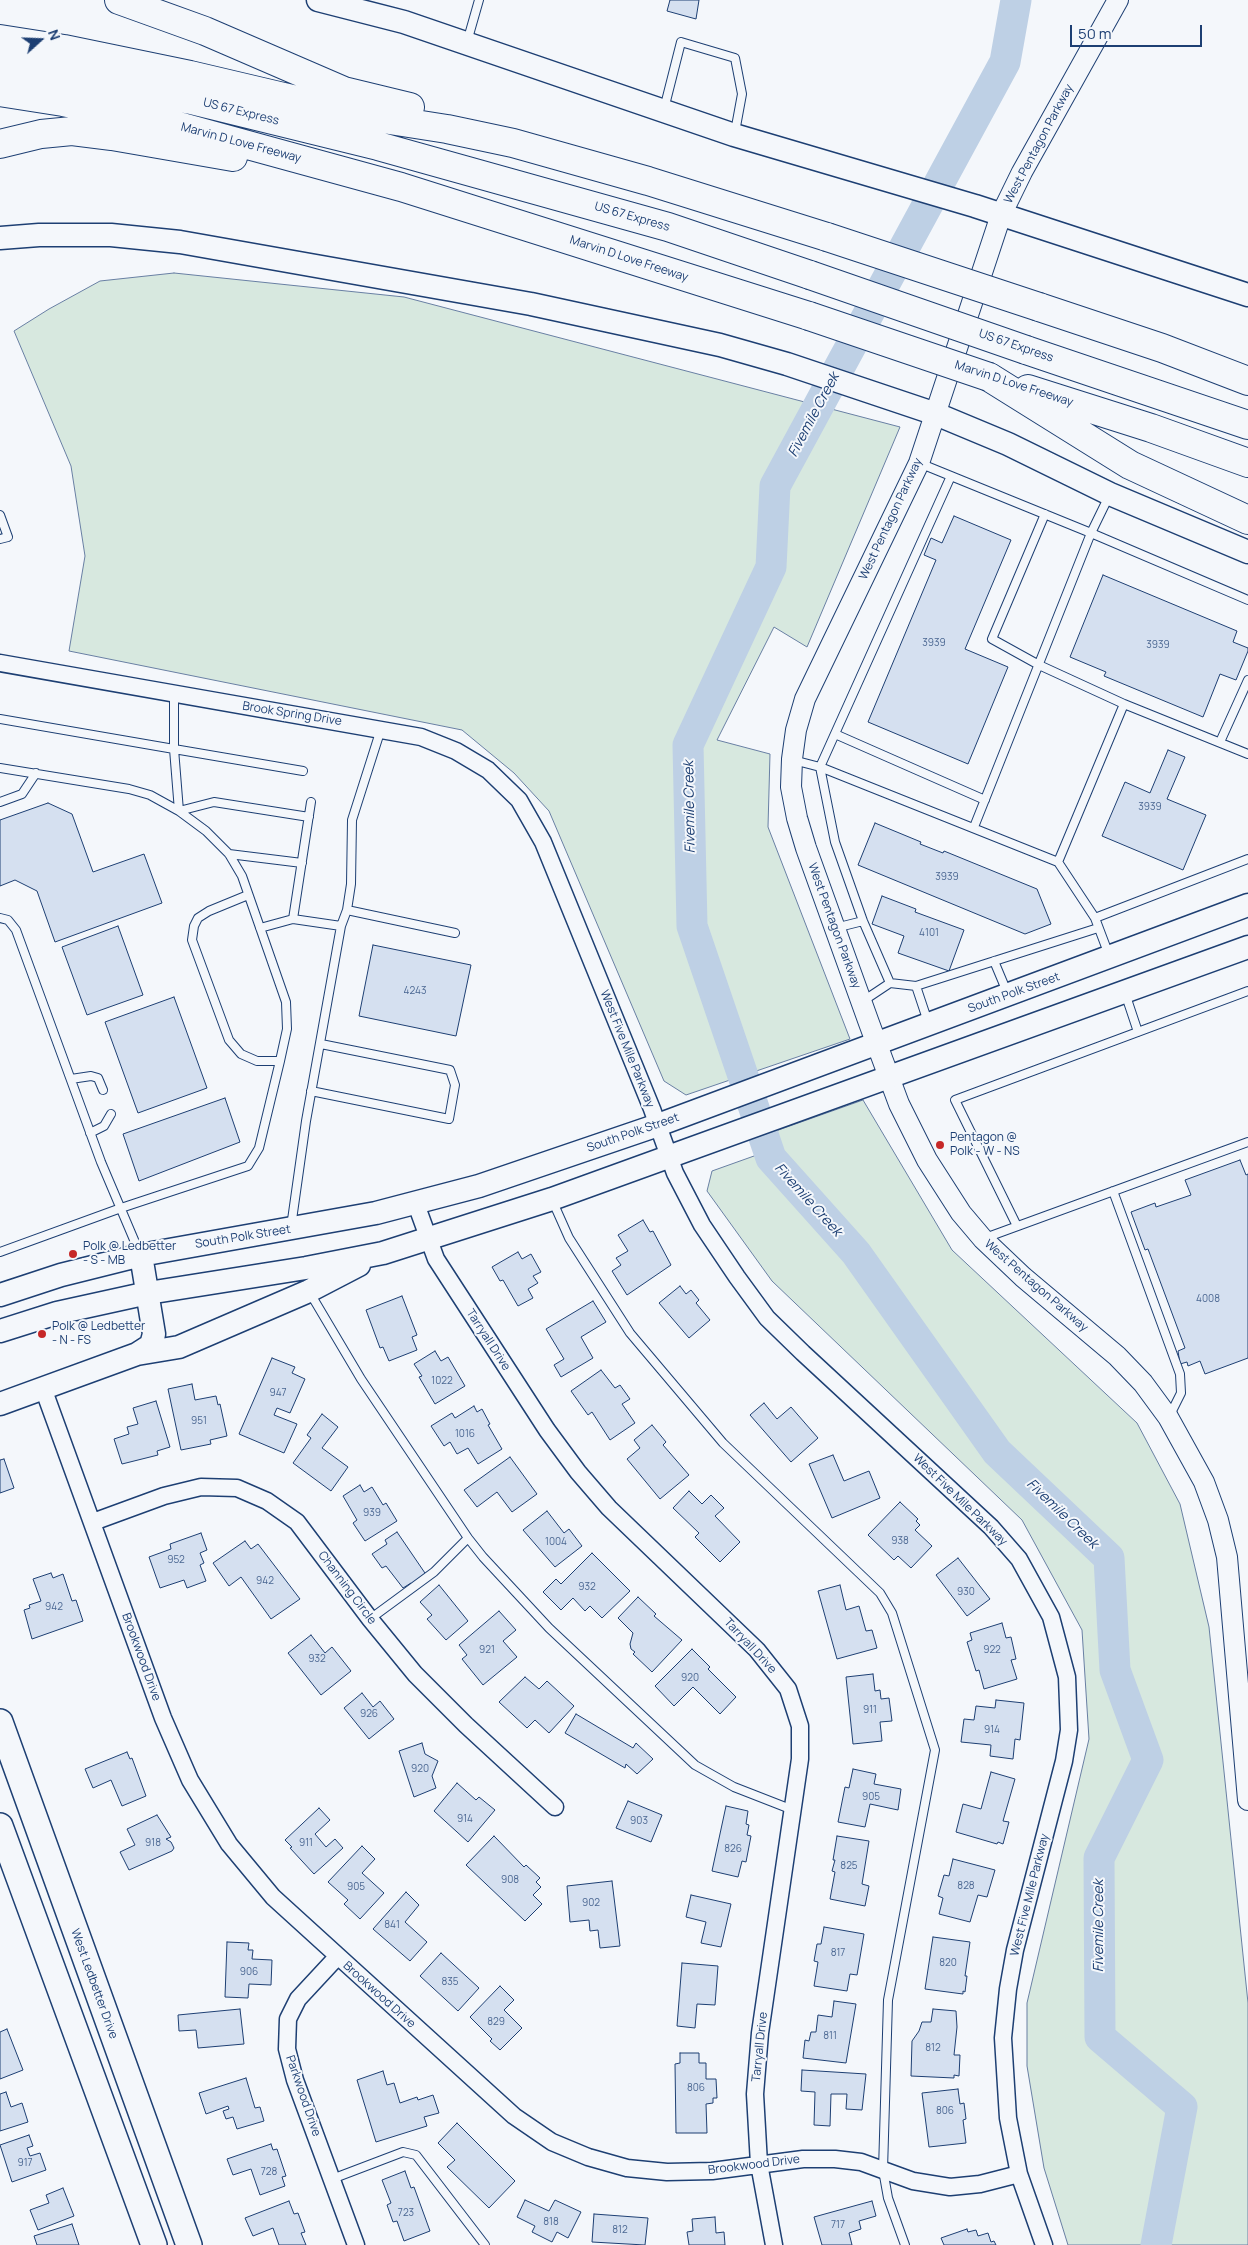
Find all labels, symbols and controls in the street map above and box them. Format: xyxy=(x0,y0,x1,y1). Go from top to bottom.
north arrow xyxy=(15,15,65,65)
scale bar xyxy=(1073,15,1206,47)
text: 50 m xyxy=(1078,23,1112,44)
text: N xyxy=(44,27,65,43)
street label: West Pentagon Parkway xyxy=(1001,82,1077,206)
street label: US 67 Express xyxy=(202,96,280,128)
street label: Marvin D Love Freeway xyxy=(179,120,303,166)
street label: US 67 Express xyxy=(593,199,671,235)
street label: Marvin D Love Freeway xyxy=(568,233,690,285)
street label: US 67 Express xyxy=(977,327,1055,365)
street label: Marvin D Love Freeway xyxy=(953,358,1075,410)
water label: Fivemile Creek xyxy=(785,370,843,460)
street label: West Pentagon Parkway xyxy=(856,456,926,582)
house number: 3939 xyxy=(922,637,946,649)
house number: 3939 xyxy=(1146,639,1170,651)
street label: Brook Spring Drive xyxy=(241,699,343,729)
water label: Fivemile Creek xyxy=(681,760,699,854)
house number: 3939 xyxy=(1138,801,1162,813)
street label: West Pentagon Parkway xyxy=(805,861,863,991)
house number: 3939 xyxy=(935,871,959,883)
house number: 4101 xyxy=(919,927,939,939)
street label: South Polk Street xyxy=(966,970,1062,1016)
house number: 4243 xyxy=(404,985,426,997)
street label: West Five Mile Parkway xyxy=(597,988,657,1110)
street label: South Polk Street xyxy=(585,1110,681,1156)
place label: Pentagon @ Polk - W - NS xyxy=(950,1131,1020,1159)
marker: Pentagon @ Polk - W - NS xyxy=(934,1139,946,1151)
water label: Fivemile Creek xyxy=(771,1160,845,1240)
street label: South Polk Street xyxy=(194,1222,292,1252)
street label: West Pentagon Parkway xyxy=(981,1237,1091,1335)
place label: Polk @ Ledbetter - S - MB xyxy=(83,1240,176,1268)
marker: Polk @ Ledbetter - S - MB xyxy=(67,1248,79,1260)
house number: 4008 xyxy=(1196,1293,1220,1305)
street label: Tarryall Drive xyxy=(463,1307,513,1373)
place label: Polk @ Ledbetter - N - FS xyxy=(52,1320,145,1348)
marker: Polk @ Ledbetter - N - FS xyxy=(36,1328,48,1340)
house number: 1022 xyxy=(431,1375,453,1387)
house number: 947 xyxy=(269,1387,287,1399)
house number: 951 xyxy=(191,1415,207,1427)
house number: 1016 xyxy=(455,1428,475,1440)
street label: West Five Mile Parkway xyxy=(910,1451,1010,1549)
water label: Fivemile Creek xyxy=(1023,1476,1101,1552)
house number: 939 xyxy=(363,1507,381,1519)
house number: 938 xyxy=(891,1535,909,1547)
house number: 1004 xyxy=(545,1536,567,1548)
street label: Channing Circle xyxy=(315,1549,379,1627)
house number: 952 xyxy=(167,1554,185,1566)
house number: 942 xyxy=(256,1575,274,1587)
house number: 932 xyxy=(578,1581,596,1593)
house number: 930 xyxy=(957,1586,975,1598)
house number: 942 xyxy=(45,1601,63,1613)
street label: Brookwood Drive xyxy=(118,1611,164,1703)
street label: Tarryall Drive xyxy=(721,1615,779,1677)
house number: 921 xyxy=(479,1644,495,1656)
house number: 922 xyxy=(983,1644,1001,1656)
house number: 932 xyxy=(308,1653,326,1665)
house number: 920 xyxy=(681,1672,699,1684)
house number: 911 xyxy=(863,1704,877,1716)
house number: 926 xyxy=(360,1708,378,1720)
house number: 914 xyxy=(984,1724,1000,1736)
house number: 920 xyxy=(411,1763,429,1775)
house number: 905 xyxy=(862,1791,880,1803)
house number: 914 xyxy=(457,1813,473,1825)
house number: 903 xyxy=(630,1815,648,1827)
street label: West Five Mile Parkway xyxy=(1008,1832,1052,1958)
house number: 918 xyxy=(145,1837,161,1849)
house number: 911 xyxy=(299,1837,313,1849)
house number: 826 xyxy=(724,1843,742,1855)
house number: 825 xyxy=(840,1860,858,1872)
house number: 908 xyxy=(501,1874,519,1886)
house number: 828 xyxy=(957,1880,975,1892)
water label: Fivemile Creek xyxy=(1091,1880,1107,1972)
house number: 905 xyxy=(347,1881,365,1893)
house number: 902 xyxy=(582,1897,600,1909)
house number: 841 xyxy=(384,1919,400,1931)
street label: West Ledbetter Drive xyxy=(67,1927,121,2041)
house number: 817 xyxy=(831,1947,845,1959)
house number: 820 xyxy=(939,1957,957,1969)
street label: Brookwood Drive xyxy=(340,1959,418,2031)
house number: 906 xyxy=(240,1966,258,1978)
house number: 835 xyxy=(441,1976,459,1988)
street label: Tarryall Drive xyxy=(749,2011,771,2083)
house number: 829 xyxy=(487,2016,505,2028)
house number: 811 xyxy=(823,2030,837,2042)
house number: 812 xyxy=(925,2042,941,2054)
street label: Parkwood Drive xyxy=(282,2054,324,2138)
house number: 806 xyxy=(687,2082,705,2094)
house number: 806 xyxy=(936,2105,954,2117)
street label: Brookwood Drive xyxy=(707,2152,801,2178)
house number: 917 xyxy=(17,2157,33,2169)
house number: 728 xyxy=(261,2166,277,2178)
house number: 723 xyxy=(398,2207,414,2219)
house number: 818 xyxy=(543,2216,559,2228)
house number: 717 xyxy=(831,2219,845,2231)
house number: 812 xyxy=(612,2224,628,2236)

